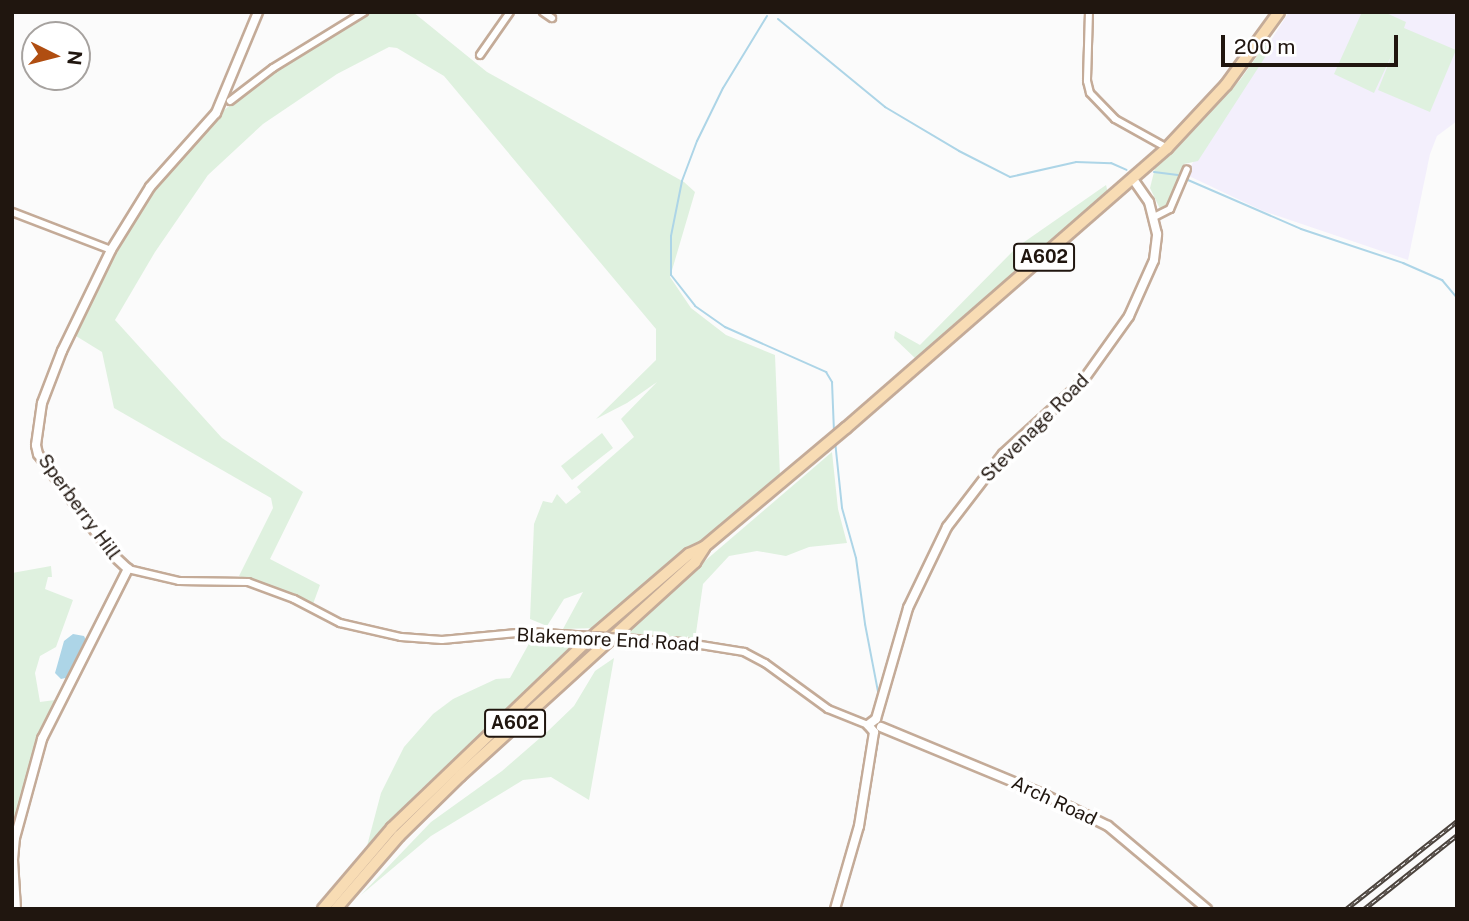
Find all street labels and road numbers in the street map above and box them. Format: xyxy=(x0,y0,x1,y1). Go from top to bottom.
road number: A602 xyxy=(1012,243,1076,272)
street label: Stevenage Road xyxy=(976,369,1094,487)
street label: Sperberry Hill xyxy=(33,450,125,564)
street label: Blakemore End Road xyxy=(516,624,700,656)
road number: A602 xyxy=(484,708,546,738)
street label: Arch Road xyxy=(1008,771,1100,831)

